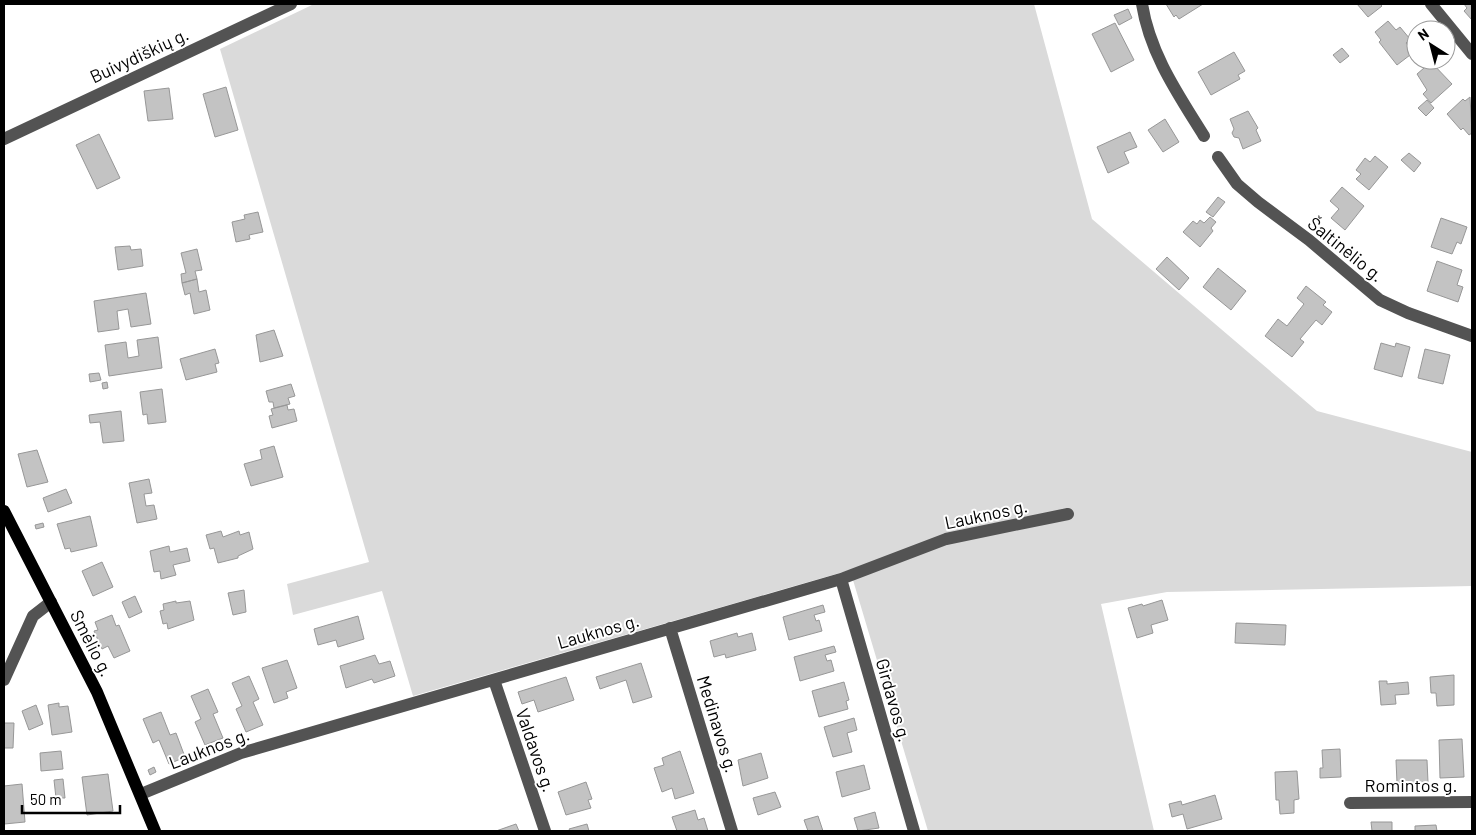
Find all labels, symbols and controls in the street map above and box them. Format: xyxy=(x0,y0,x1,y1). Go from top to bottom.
north arrow xyxy=(1406,20,1456,70)
street label: Buivydiškių g. xyxy=(86,23,192,87)
text: N xyxy=(1414,24,1432,44)
street label: Šaltinėlio g. xyxy=(1304,212,1388,286)
street label: Lauknos g. xyxy=(942,494,1030,534)
street label: Smėlio g. xyxy=(66,606,118,680)
street label: Lauknos g. xyxy=(554,609,642,653)
street label: Girdavos g. xyxy=(872,656,916,744)
street label: Medinavos g. xyxy=(693,673,743,775)
street label: Valdavos g. xyxy=(511,705,561,795)
street label: Lauknos g. xyxy=(166,723,252,773)
street label: Romintos g. xyxy=(1365,774,1457,796)
scale bar xyxy=(22,782,120,814)
text: 50 m xyxy=(30,790,62,808)

